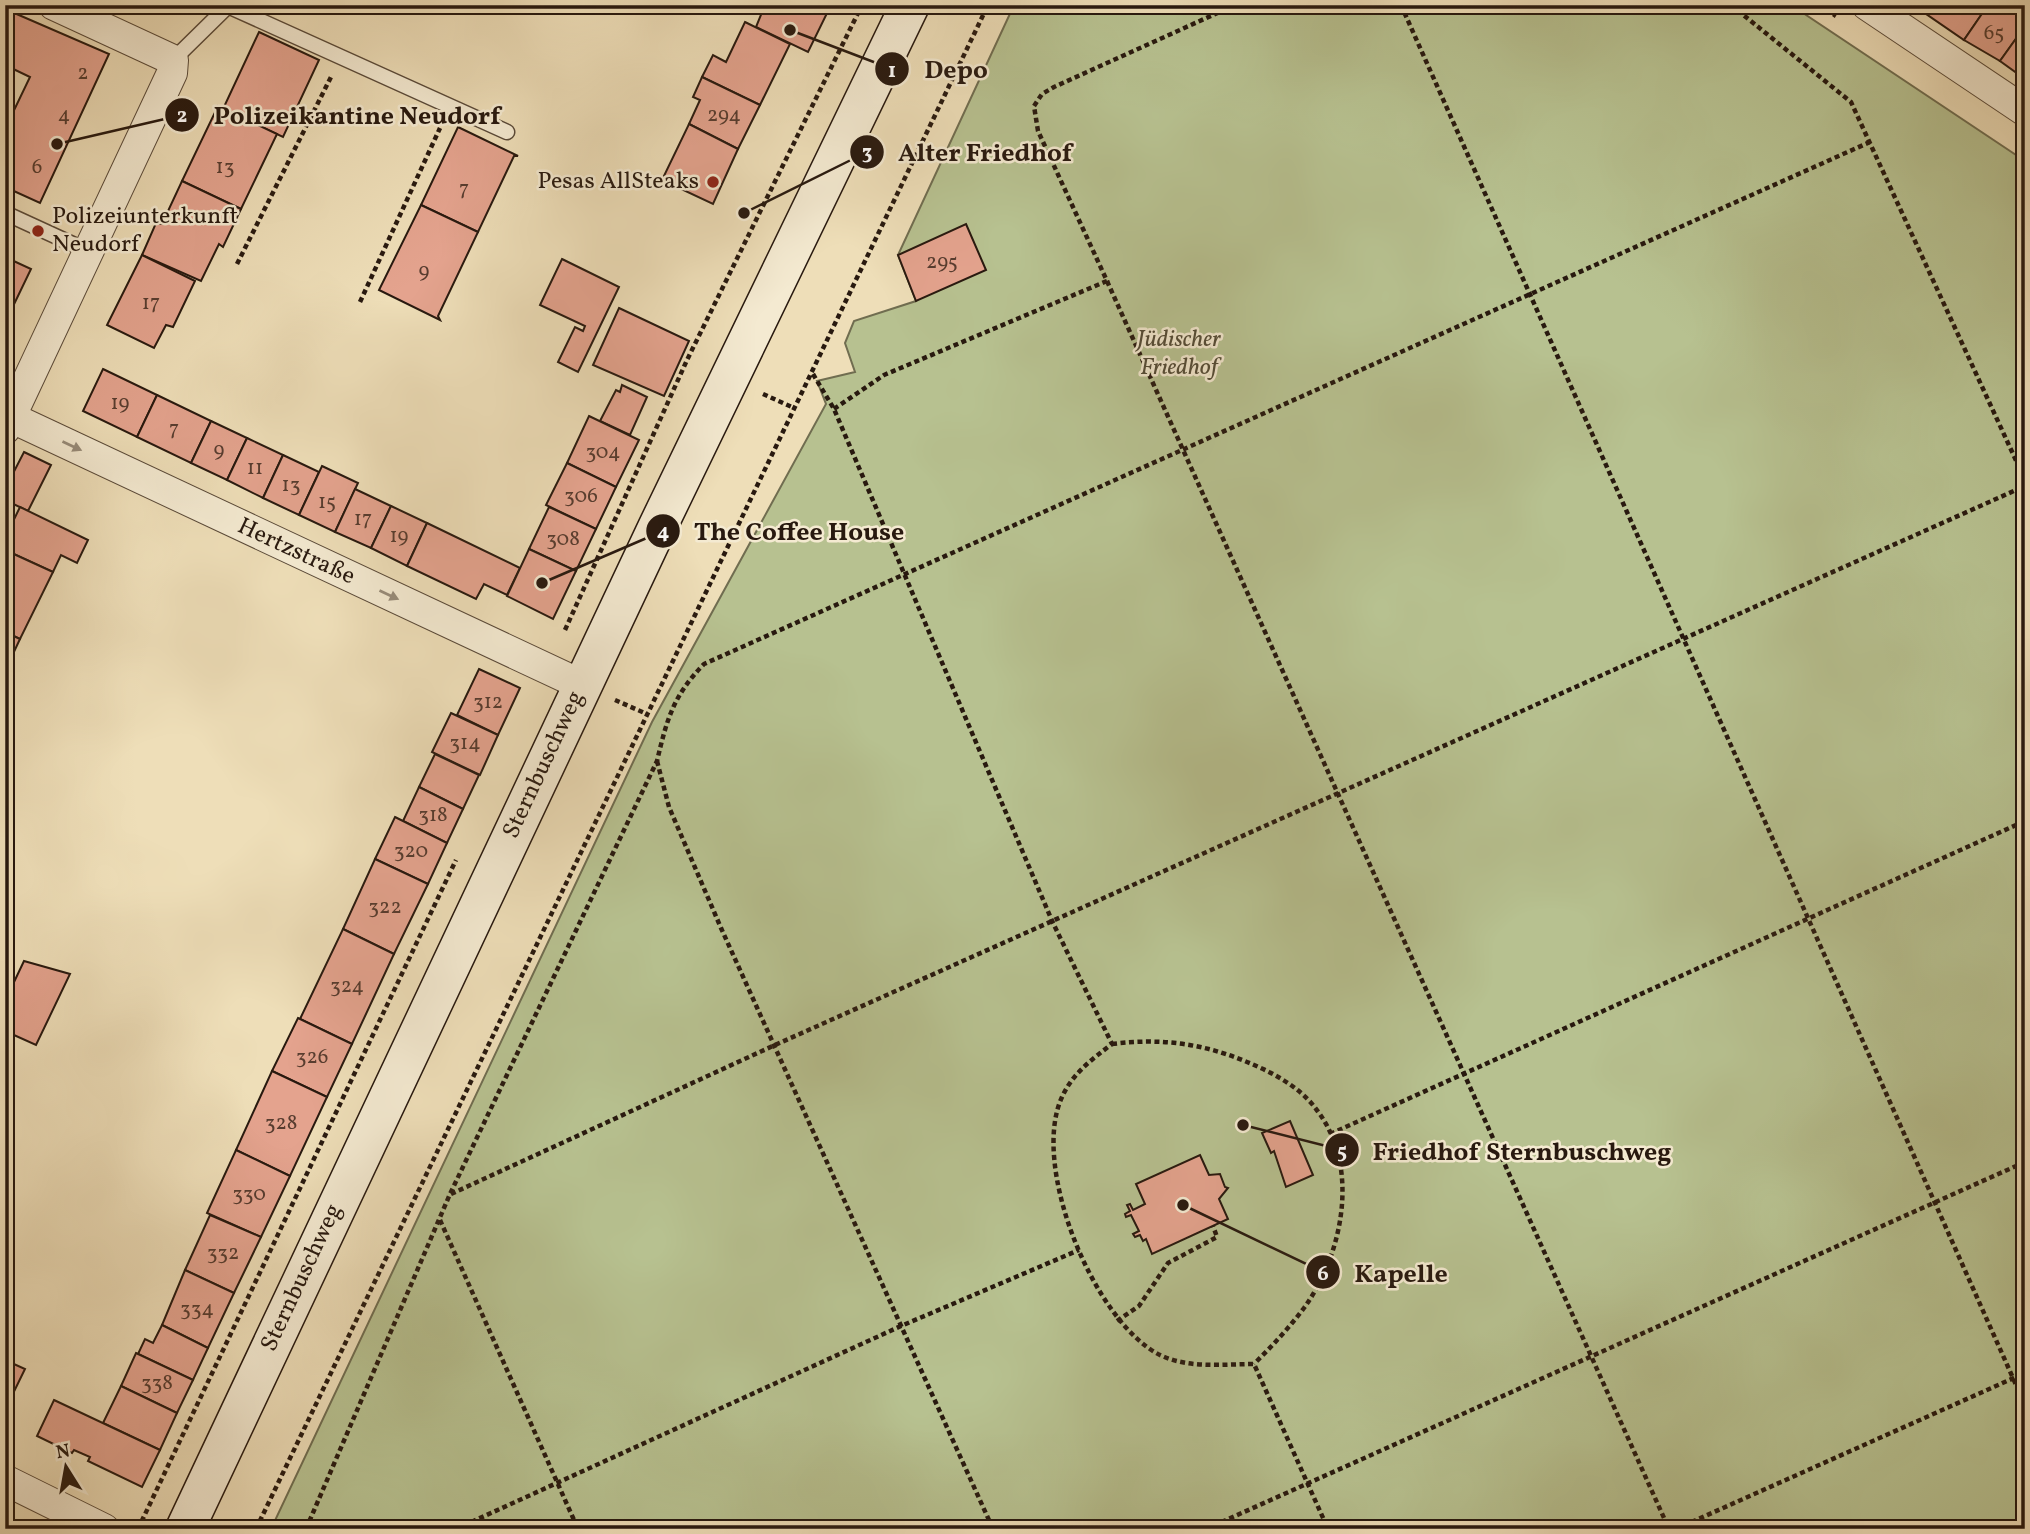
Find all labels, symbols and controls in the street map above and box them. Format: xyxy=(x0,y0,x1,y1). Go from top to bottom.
house number: 65 xyxy=(1984,19,2004,48)
callout: Depo xyxy=(875,46,1001,93)
text: Depo xyxy=(924,53,988,89)
text: 1 xyxy=(888,57,896,86)
house number: 2 xyxy=(77,59,89,88)
callout: Polizeikantine Neudorf xyxy=(165,91,514,138)
text: Polizeikantine Neudorf xyxy=(214,99,503,135)
house number: 4 xyxy=(58,101,70,130)
house number: 294 xyxy=(707,101,741,130)
text: 2 xyxy=(177,102,187,131)
callout: Alter Friedhof xyxy=(849,129,1086,176)
text: Alter Friedhof xyxy=(898,136,1075,172)
text: 3 xyxy=(862,139,872,168)
house number: 6 xyxy=(32,153,42,182)
house number: 13 xyxy=(216,153,234,182)
place label: Pesas AllSteaks xyxy=(538,165,699,199)
marker: Pesas AllSteaks xyxy=(705,174,721,190)
house number: 7 xyxy=(459,175,469,204)
place label: Polizeiunterkunft Neudorf xyxy=(52,200,238,262)
marker: Polizeiunterkunft Neudorf xyxy=(30,223,46,239)
house number: 295 xyxy=(926,248,958,277)
house number: 9 xyxy=(419,257,430,286)
house number: 17 xyxy=(142,289,160,318)
park label: Jüdischer Friedhof xyxy=(1135,323,1223,385)
house number: 19 xyxy=(110,389,130,418)
house number: 7 xyxy=(169,415,179,444)
house number: 9 xyxy=(214,436,225,465)
house number: 304 xyxy=(586,438,621,467)
one-way arrow xyxy=(62,441,82,452)
house number: 11 xyxy=(247,454,263,483)
house number: 13 xyxy=(282,471,300,500)
house number: 306 xyxy=(564,482,598,511)
house number: 15 xyxy=(318,488,336,517)
house number: 17 xyxy=(354,505,372,534)
callout: The Coffee House xyxy=(645,507,919,554)
street label: Hertzstraße xyxy=(232,510,360,594)
text: The Coffee House xyxy=(694,515,904,551)
text: 4 xyxy=(657,518,670,547)
house number: 19 xyxy=(389,522,409,551)
house number: 308 xyxy=(546,525,580,554)
one-way arrow xyxy=(379,590,399,601)
street label: Sternbuschweg xyxy=(495,686,593,844)
house number: 312 xyxy=(473,688,503,717)
house number: 314 xyxy=(449,729,481,758)
house number: 318 xyxy=(418,801,448,830)
house number: 320 xyxy=(394,837,428,866)
house number: 322 xyxy=(368,893,402,922)
house number: 324 xyxy=(330,972,364,1001)
house number: 326 xyxy=(296,1043,328,1072)
house number: 328 xyxy=(265,1109,297,1138)
callout: Friedhof Sternbuschweg xyxy=(1324,1127,1684,1174)
text: Friedhof Sternbuschweg xyxy=(1372,1135,1672,1171)
text: 5 xyxy=(1337,1138,1347,1167)
house number: 330 xyxy=(232,1180,266,1209)
street label: Sternbuschweg xyxy=(253,1199,351,1357)
house number: 332 xyxy=(207,1239,239,1268)
callout: Kapelle xyxy=(1305,1249,1462,1296)
text: Kapelle xyxy=(1354,1257,1448,1293)
text: 6 xyxy=(1317,1260,1329,1289)
house number: 334 xyxy=(180,1295,214,1324)
house number: 338 xyxy=(141,1369,173,1398)
north arrow xyxy=(32,1432,102,1502)
text: N xyxy=(54,1438,73,1466)

